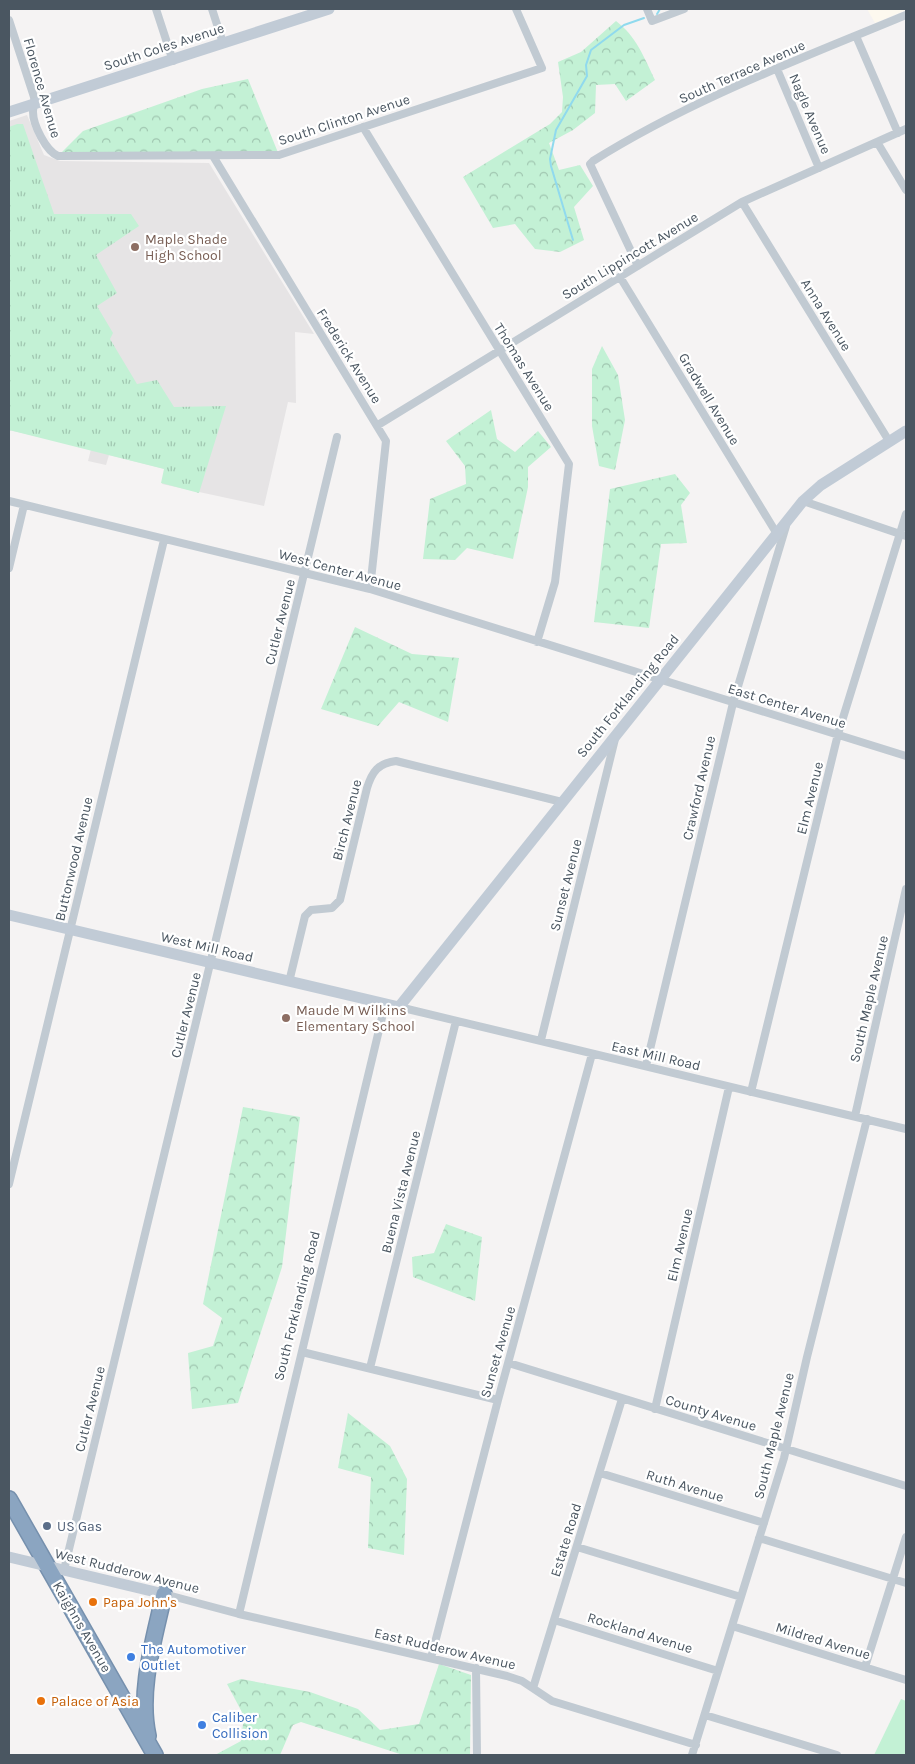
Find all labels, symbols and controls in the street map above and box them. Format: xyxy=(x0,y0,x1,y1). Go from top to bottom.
street label: South Coles Avenue xyxy=(102,19,226,75)
street label: Florence Avenue xyxy=(20,36,64,140)
street label: South Terrace Avenue xyxy=(676,36,808,108)
street label: Nagle Avenue xyxy=(785,71,835,157)
street label: South Clinton Avenue xyxy=(276,91,412,149)
street label: South Lippincott Avenue xyxy=(559,209,701,303)
place label: Maple Shade High School xyxy=(145,231,227,264)
marker: Maple Shade High School xyxy=(129,241,141,253)
street label: Anna Avenue xyxy=(797,276,855,354)
street label: Frederick Avenue xyxy=(313,305,385,407)
street label: Thomas Avenue xyxy=(490,320,558,414)
street label: Gradwell Avenue xyxy=(675,350,743,448)
street label: West Center Avenue xyxy=(277,545,403,595)
street label: Cutler Avenue xyxy=(261,577,299,667)
street label: South Forklanding Road xyxy=(573,631,683,761)
street label: East Center Avenue xyxy=(726,680,848,732)
street label: Crawford Avenue xyxy=(679,734,719,842)
street label: Elm Avenue xyxy=(793,760,827,836)
street label: Birch Avenue xyxy=(329,778,365,862)
street label: Buttonwood Avenue xyxy=(51,795,97,923)
street label: Sunset Avenue xyxy=(546,837,586,933)
street label: West Mill Road xyxy=(159,928,255,966)
street label: South Maple Avenue xyxy=(846,934,892,1064)
street label: Cutler Avenue xyxy=(167,970,205,1060)
place label: Maude M Wilkins Elementary School xyxy=(296,1002,415,1035)
marker: Maude M Wilkins Elementary School xyxy=(280,1012,292,1024)
street label: East Mill Road xyxy=(610,1037,702,1075)
street label: Buena Vista Avenue xyxy=(378,1129,424,1255)
street label: Elm Avenue xyxy=(663,1207,697,1283)
street label: South Forklanding Road xyxy=(270,1229,324,1383)
street label: Sunset Avenue xyxy=(477,1304,519,1400)
street label: Cutler Avenue xyxy=(71,1364,109,1454)
street label: South Maple Avenue xyxy=(750,1371,798,1501)
street label: County Avenue xyxy=(663,1391,759,1435)
street label: Ruth Avenue xyxy=(644,1466,726,1506)
street label: Estate Road xyxy=(547,1501,585,1579)
place label: US Gas xyxy=(57,1518,102,1535)
marker: US Gas xyxy=(41,1520,53,1532)
street label: West Rudderow Avenue xyxy=(53,1545,201,1597)
street label: Kaighns Avenue xyxy=(49,1579,115,1675)
place label: Papa John's xyxy=(103,1594,177,1611)
marker: Papa John's xyxy=(87,1596,99,1608)
street label: Rockland Avenue xyxy=(585,1609,695,1657)
street label: Mildred Avenue xyxy=(774,1619,872,1663)
street label: East Rudderow Avenue xyxy=(373,1624,517,1674)
place label: The Automotiver Outlet xyxy=(141,1641,247,1674)
marker: The Automotiver Outlet xyxy=(125,1651,137,1663)
place label: Palace of Asia xyxy=(51,1693,139,1710)
marker: Palace of Asia xyxy=(35,1695,47,1707)
place label: Caliber Collision xyxy=(212,1709,268,1742)
marker: Caliber Collision xyxy=(196,1719,208,1731)

